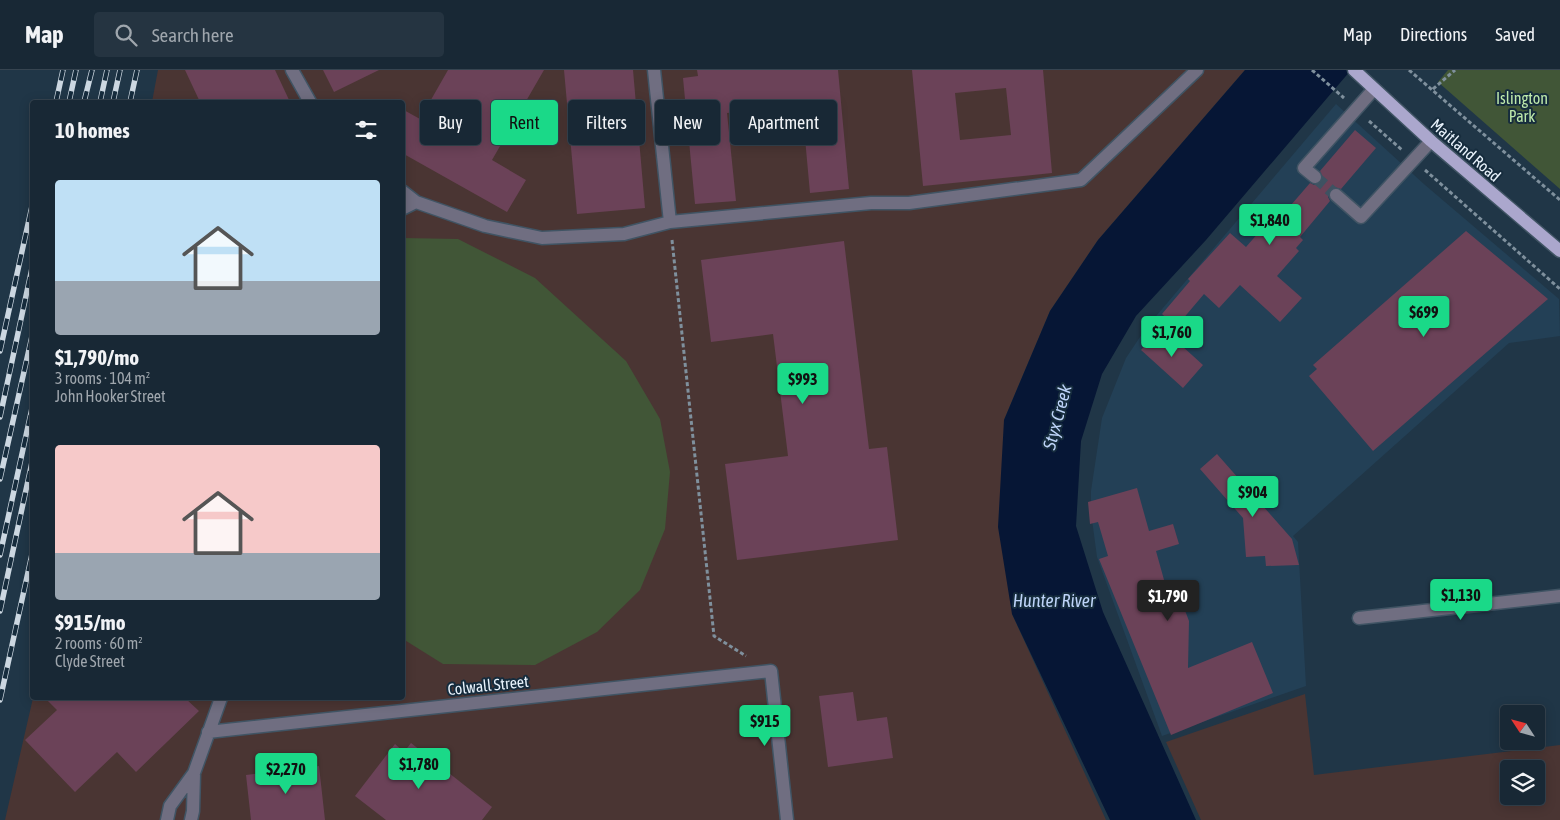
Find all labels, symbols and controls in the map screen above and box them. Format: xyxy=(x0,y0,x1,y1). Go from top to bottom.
search box xyxy=(94,12,444,57)
text: Map xyxy=(25,21,64,48)
icon: search xyxy=(112,21,140,49)
text: Search here xyxy=(152,24,234,46)
text: Map xyxy=(1343,24,1372,45)
text: Directions xyxy=(1400,24,1467,45)
text: Saved xyxy=(1495,24,1535,45)
park label: Islington Park xyxy=(1496,89,1548,125)
chip: Buy xyxy=(420,100,481,145)
chip: Rent xyxy=(491,100,558,145)
chip: Filters xyxy=(568,100,645,145)
chip: New xyxy=(655,100,720,145)
chip: Apartment xyxy=(730,100,837,145)
street label: Maitland Road xyxy=(1428,115,1504,185)
icon: filters xyxy=(352,116,380,144)
text: 10 homes xyxy=(55,118,130,142)
pin: $1,840 xyxy=(1229,204,1311,246)
text: $1,840 xyxy=(1250,211,1290,229)
icon: home xyxy=(173,213,263,303)
pin: $699 xyxy=(1394,296,1454,338)
text: $699 xyxy=(1409,303,1439,321)
pin: $1,760 xyxy=(1131,316,1213,358)
text: $1,760 xyxy=(1152,323,1192,341)
text: $1,790/mo xyxy=(55,345,139,369)
pin: $993 xyxy=(773,362,833,405)
text: 3 rooms · 104 m² xyxy=(55,369,150,387)
text: $993 xyxy=(788,370,818,388)
water label: Styx Creek xyxy=(1038,381,1076,453)
text: John Hooker Street xyxy=(55,387,166,405)
pin: $904 xyxy=(1223,476,1283,518)
icon: home xyxy=(173,478,263,568)
text: $904 xyxy=(1238,483,1268,501)
pin: $1,130 xyxy=(1420,578,1502,621)
pin: $1,790 xyxy=(1127,580,1209,622)
text: $1,130 xyxy=(1441,586,1481,604)
text: $1,790 xyxy=(1148,587,1188,605)
water label: Hunter River xyxy=(1013,590,1096,611)
text: $915/mo xyxy=(55,610,126,634)
text: 2 rooms · 60 m² xyxy=(55,634,143,652)
text: Clyde Street xyxy=(55,652,125,670)
street label: Colwall Street xyxy=(447,672,530,698)
pin: $915 xyxy=(735,704,795,747)
north arrow xyxy=(1500,705,1545,750)
map controls xyxy=(1500,705,1545,805)
text: $915 xyxy=(750,712,780,730)
pin: $1,780 xyxy=(378,748,460,790)
pin: $2,270 xyxy=(245,752,327,795)
text: $1,780 xyxy=(399,755,439,773)
text: $2,270 xyxy=(266,760,306,778)
button: layers xyxy=(1500,760,1545,805)

